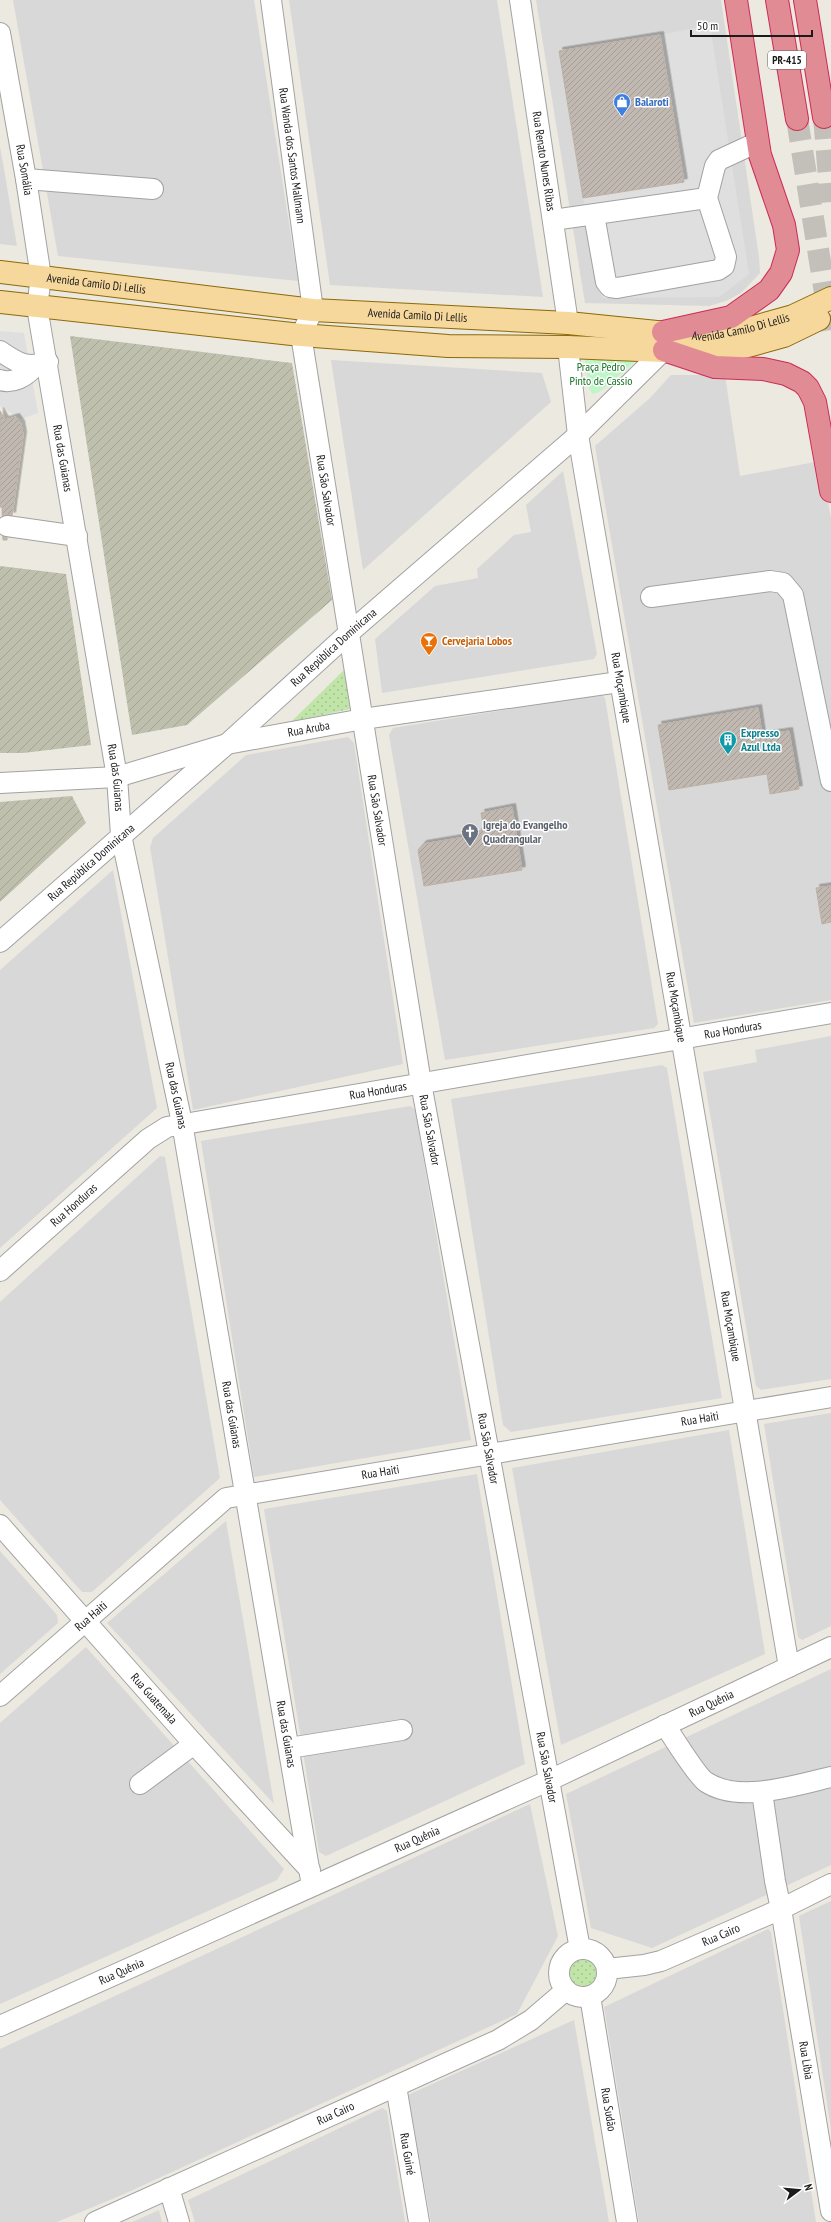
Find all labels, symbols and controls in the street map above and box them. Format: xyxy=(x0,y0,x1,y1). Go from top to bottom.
scale bar xyxy=(691,12,812,38)
text: 50 m xyxy=(697,18,718,33)
road number: PR-415 xyxy=(768,51,806,69)
street label: Rua Wanda dos Santos Mallmann xyxy=(276,87,309,224)
shop icon: Balaroti xyxy=(612,92,632,117)
place label: Balaroti xyxy=(635,94,669,109)
street label: Rua Renato Nunes Ribas xyxy=(530,110,559,212)
street label: Rua Somália xyxy=(13,143,36,197)
street label: Avenida Camilo Di Lellis xyxy=(46,270,147,297)
street label: Avenida Camilo Di Lellis xyxy=(367,305,468,325)
street label: Avenida Camilo Di Lellis xyxy=(691,309,791,344)
park label: Praça Pedro Pinto de Cassio xyxy=(570,359,632,388)
street label: Rua das Guianas xyxy=(50,423,76,493)
street label: Rua São Salvador xyxy=(313,454,340,528)
street label: Rua República Dominicana xyxy=(287,605,379,690)
bar icon: Cervejaria Lobos xyxy=(419,631,439,656)
place label: Cervejaria Lobos xyxy=(442,633,512,648)
street label: Rua Moçambique xyxy=(608,651,635,724)
street label: Rua Aruba xyxy=(286,717,331,740)
place label: Expresso Azul Ltda xyxy=(740,725,781,754)
building icon: Expresso Azul Ltda xyxy=(718,730,738,755)
street label: Rua das Guianas xyxy=(105,743,127,812)
street label: Rua São Salvador xyxy=(365,774,391,848)
place label: Igreja do Evangelho Quadrangular xyxy=(483,817,568,846)
street label: Rua República Dominicana xyxy=(44,820,138,904)
church icon: Igreja do Evangelho Quadrangular xyxy=(460,822,480,847)
street label: Rua Moçambique xyxy=(663,971,690,1043)
street label: Rua Honduras xyxy=(703,1017,763,1042)
street label: Rua das Guianas xyxy=(162,1061,191,1130)
street label: Rua Honduras xyxy=(348,1078,408,1103)
street label: Rua São Salvador xyxy=(416,1093,444,1167)
street label: Rua Honduras xyxy=(47,1180,100,1230)
street label: Rua Moçambique xyxy=(718,1290,745,1363)
street label: Rua das Guianas xyxy=(219,1380,245,1449)
street label: Rua Haiti xyxy=(680,1408,720,1429)
street label: Rua São Salvador xyxy=(475,1412,503,1486)
street label: Rua Haiti xyxy=(360,1461,400,1482)
street label: Rua Haiti xyxy=(71,1598,110,1634)
street label: Rua Guatemala xyxy=(128,1670,181,1727)
street label: Rua Quênia xyxy=(686,1686,736,1720)
street label: Rua das Guianas xyxy=(274,1700,300,1769)
street label: Rua São Salvador xyxy=(533,1731,561,1805)
street label: Rua Quênia xyxy=(392,1822,442,1856)
street label: Rua Cairo xyxy=(700,1920,742,1949)
street label: Rua Quênia xyxy=(96,1955,146,1988)
street label: Rua Líbia xyxy=(796,2040,817,2081)
street label: Rua Sudão xyxy=(598,2087,620,2132)
street label: Rua Cairo xyxy=(314,2098,357,2128)
street label: Rua Guiné xyxy=(397,2132,419,2176)
north arrow xyxy=(779,2170,819,2210)
text: N xyxy=(801,2182,816,2192)

